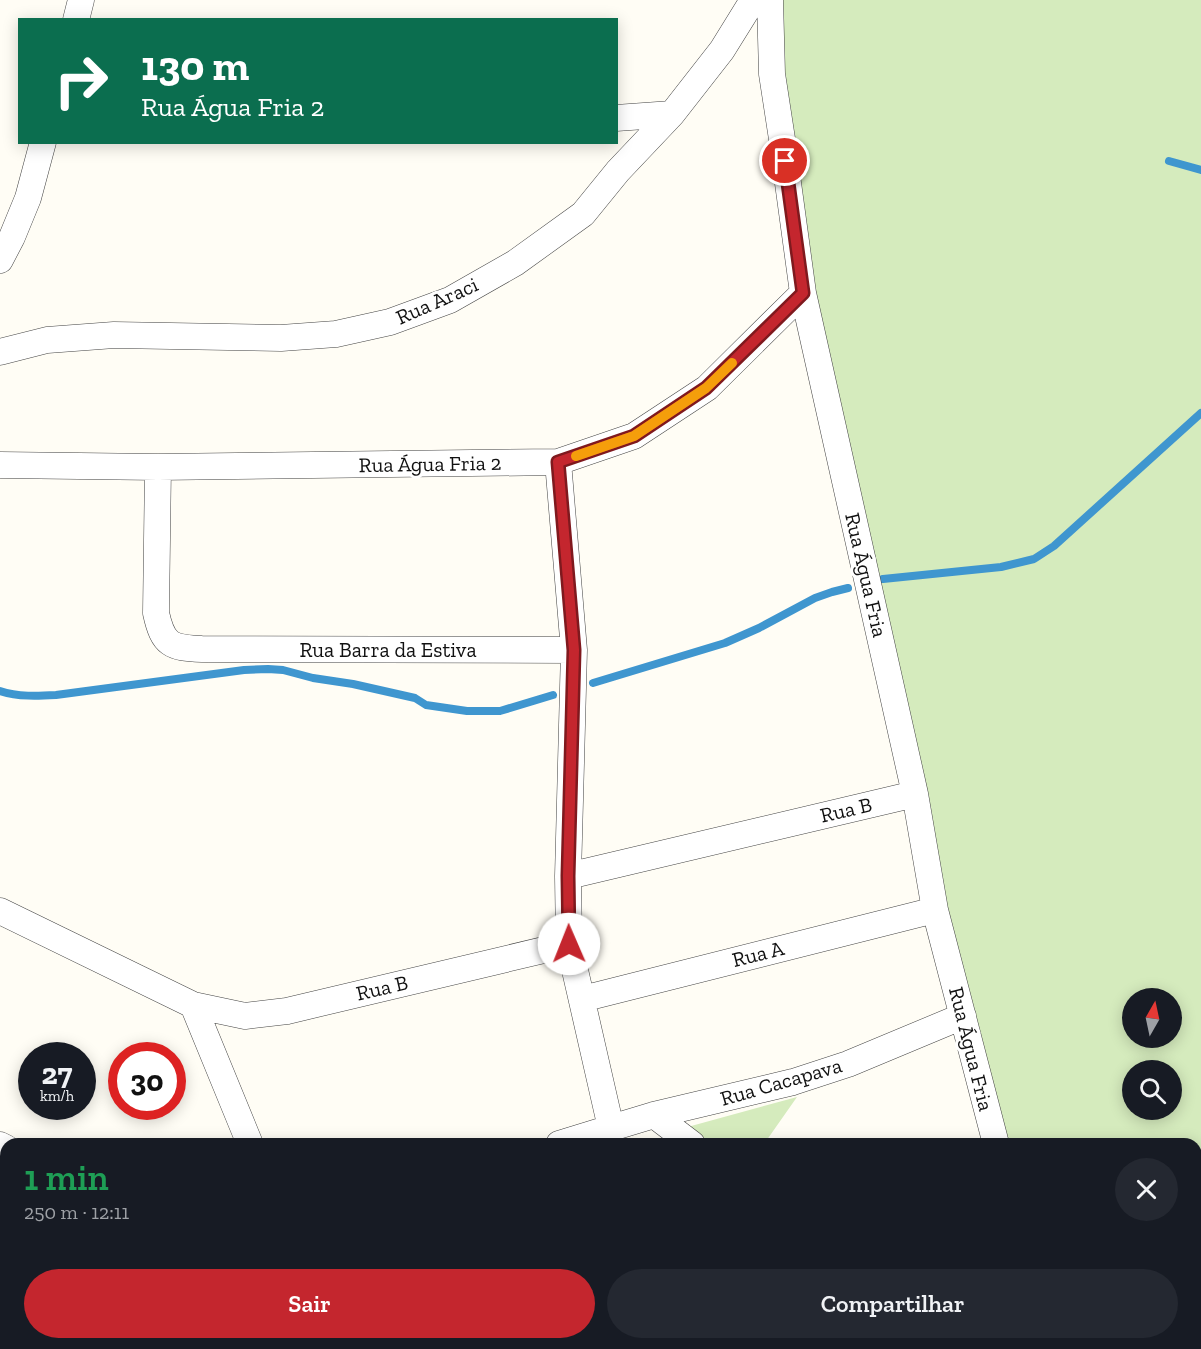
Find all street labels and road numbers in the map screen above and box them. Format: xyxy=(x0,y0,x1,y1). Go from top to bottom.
street label: Rua Araci xyxy=(392,271,482,330)
street label: Rua Água Fria 2 xyxy=(358,450,502,477)
street label: Rua Água Fria xyxy=(840,510,893,640)
street label: Rua Barra da Estiva xyxy=(299,637,477,662)
street label: Rua B xyxy=(818,791,874,828)
street label: Rua A xyxy=(729,935,787,972)
street label: Rua B xyxy=(354,969,410,1006)
street label: Rua Água Fria xyxy=(944,984,999,1114)
street label: Rua Cacapava xyxy=(717,1052,845,1111)

